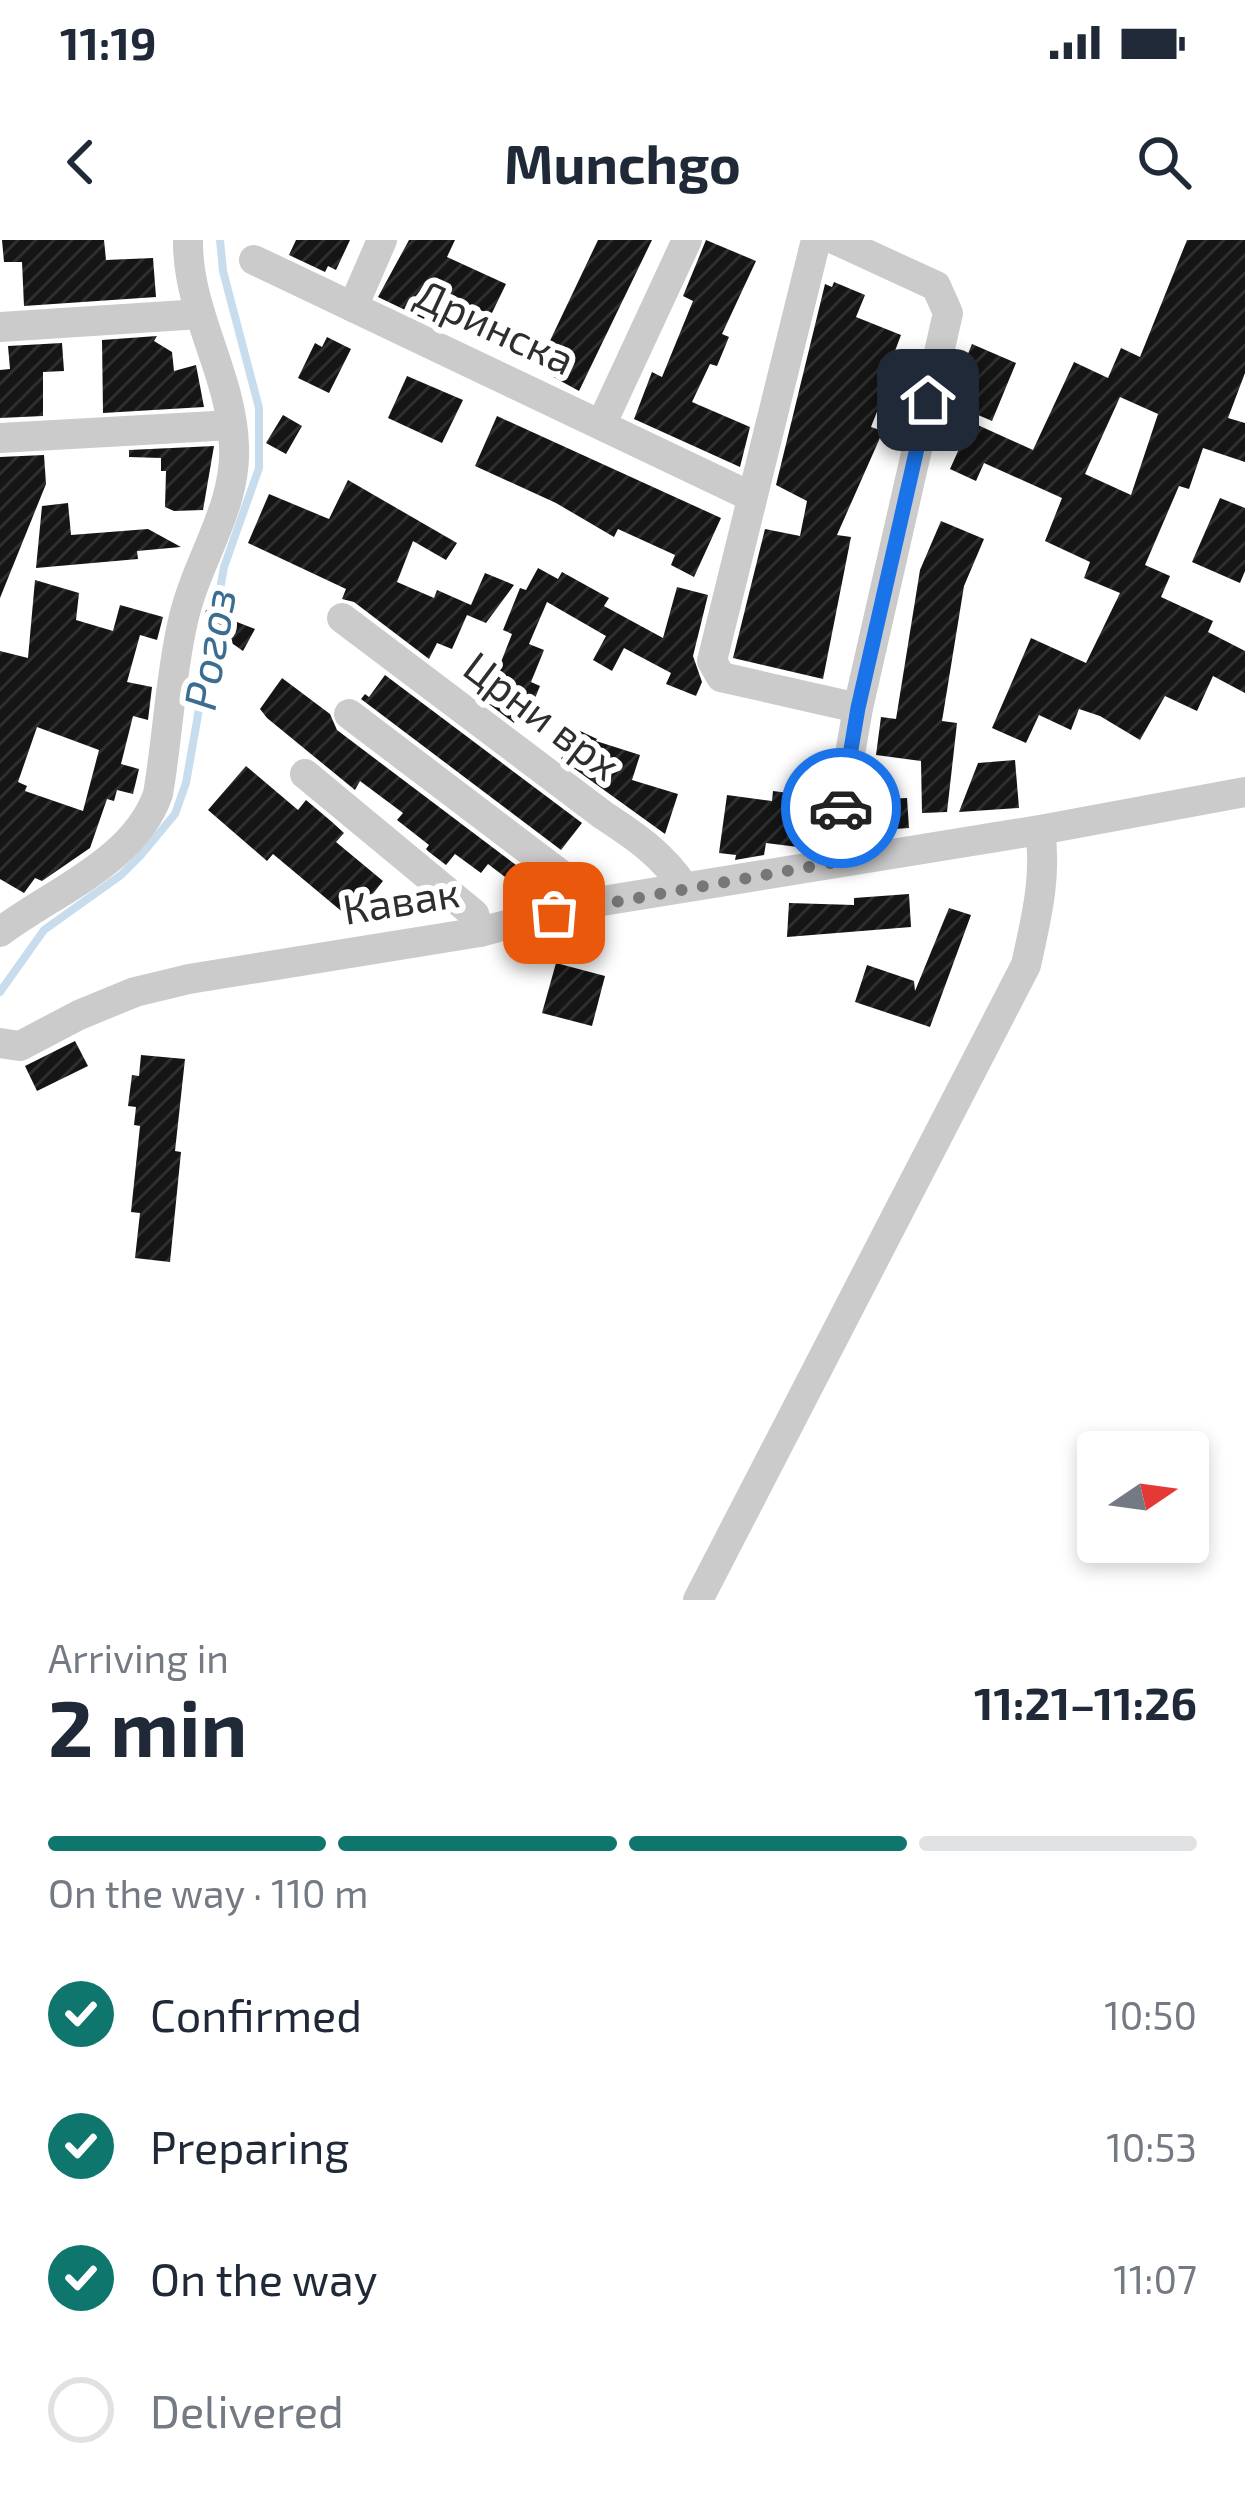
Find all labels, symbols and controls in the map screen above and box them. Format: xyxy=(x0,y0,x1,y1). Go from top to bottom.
text: 11:19 xyxy=(60,15,156,69)
icon: back xyxy=(48,129,114,195)
icon: search xyxy=(1131,129,1197,195)
text: Munchgo xyxy=(504,130,741,195)
street label: Дринска xyxy=(409,267,583,384)
pin xyxy=(877,349,979,451)
icon: home xyxy=(895,367,961,433)
water label: Рогоз xyxy=(171,583,245,714)
street label: Црни врх xyxy=(455,640,631,789)
courier xyxy=(781,748,901,868)
icon: car xyxy=(808,775,874,841)
pin xyxy=(503,862,605,964)
street label: Кавак xyxy=(339,865,463,933)
icon: bag xyxy=(521,880,587,946)
north arrow xyxy=(1077,1431,1209,1563)
map controls xyxy=(1077,1431,1209,1563)
text: Arriving in xyxy=(48,1634,229,1681)
text: 11:21–11:26 xyxy=(974,1675,1197,1729)
text: 2 min xyxy=(48,1679,247,1773)
text: On the way · 110 m xyxy=(48,1869,368,1916)
icon: check xyxy=(48,1981,114,2047)
text: Confirmed xyxy=(150,1987,362,2041)
text: 10:50 xyxy=(1104,1991,1197,2038)
icon: check xyxy=(48,2113,114,2179)
text: Preparing xyxy=(150,2119,349,2173)
text: 10:53 xyxy=(1106,2123,1197,2170)
icon: check xyxy=(48,2245,114,2311)
text: On the way xyxy=(150,2251,377,2305)
text: 11:07 xyxy=(1113,2255,1197,2302)
text: Delivered xyxy=(150,2383,344,2437)

